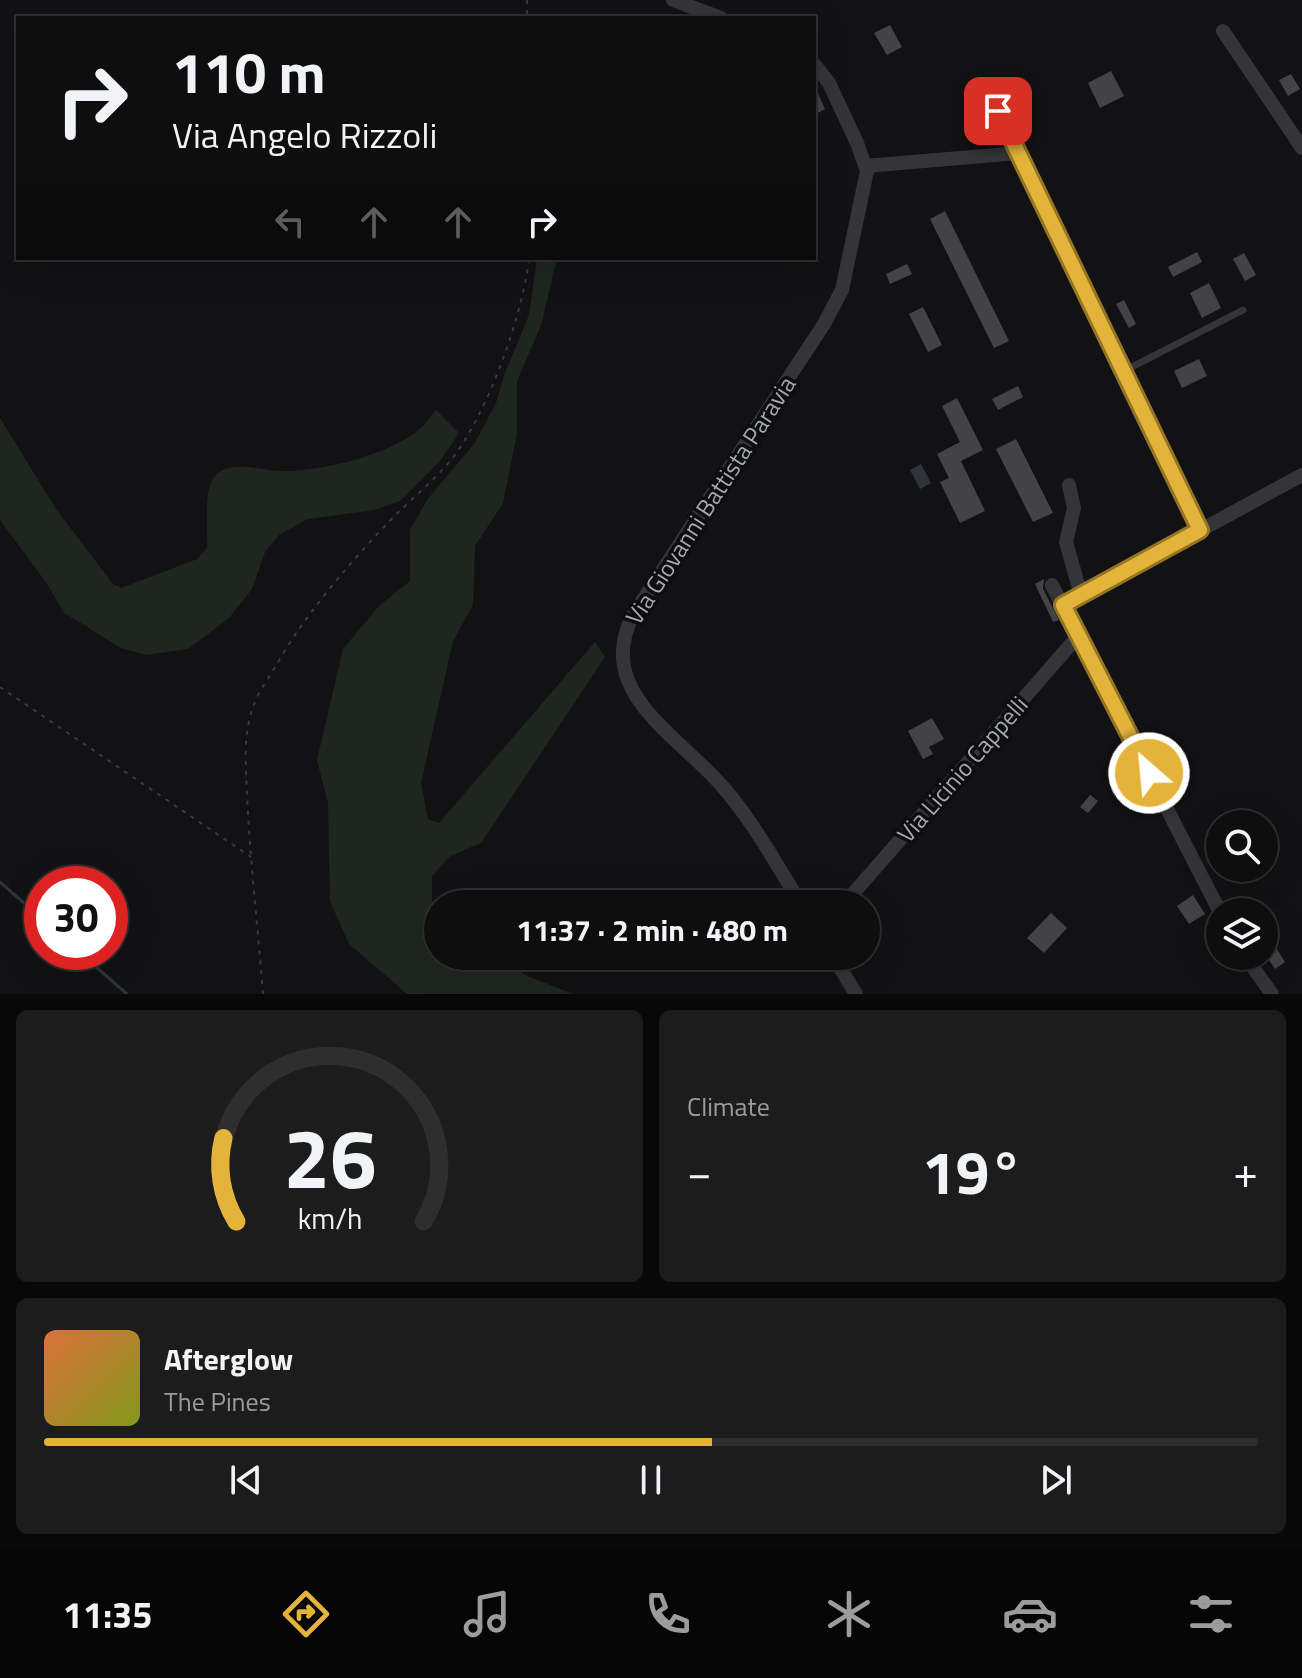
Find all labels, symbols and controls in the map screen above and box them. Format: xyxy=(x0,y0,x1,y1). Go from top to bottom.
text: 110 m xyxy=(172,30,325,115)
icon: right xyxy=(40,48,144,152)
pin xyxy=(964,77,1032,145)
icon: arrive xyxy=(976,89,1020,133)
text: Via Angelo Rizzoli xyxy=(172,107,437,162)
icon: left xyxy=(268,200,312,244)
icon: ahead xyxy=(352,200,396,244)
icon: ahead xyxy=(436,200,480,244)
icon: right xyxy=(520,200,564,244)
street label: Via Giovanni Battista Paravia xyxy=(616,369,804,631)
street label: Via Licinio Cappelli xyxy=(888,688,1036,850)
position arrow xyxy=(1107,731,1191,815)
map controls xyxy=(1206,810,1278,970)
button: search xyxy=(1206,810,1278,882)
speed limit sign: 30 xyxy=(24,866,128,970)
button: layers xyxy=(1206,898,1278,970)
text: 11:37 · 2 min · 480 m xyxy=(516,907,788,953)
text: Climate xyxy=(687,1087,770,1126)
text: 26 xyxy=(283,1094,376,1220)
text: 19° xyxy=(922,1126,1023,1217)
text: − xyxy=(687,1138,712,1205)
text: + xyxy=(1233,1138,1258,1205)
text: km/h xyxy=(297,1197,362,1240)
text: Afterglow xyxy=(164,1336,293,1382)
text: The Pines xyxy=(164,1382,271,1421)
icon: previous xyxy=(224,1458,268,1502)
icon: pause xyxy=(629,1458,673,1502)
icon: next xyxy=(1034,1458,1078,1502)
icon: directions xyxy=(278,1586,334,1642)
icon: music xyxy=(459,1586,515,1642)
icon: phone xyxy=(640,1586,696,1642)
icon: climate xyxy=(821,1586,877,1642)
icon: car xyxy=(1002,1586,1058,1642)
icon: filters xyxy=(1183,1586,1239,1642)
text: 11:35 xyxy=(63,1587,152,1642)

